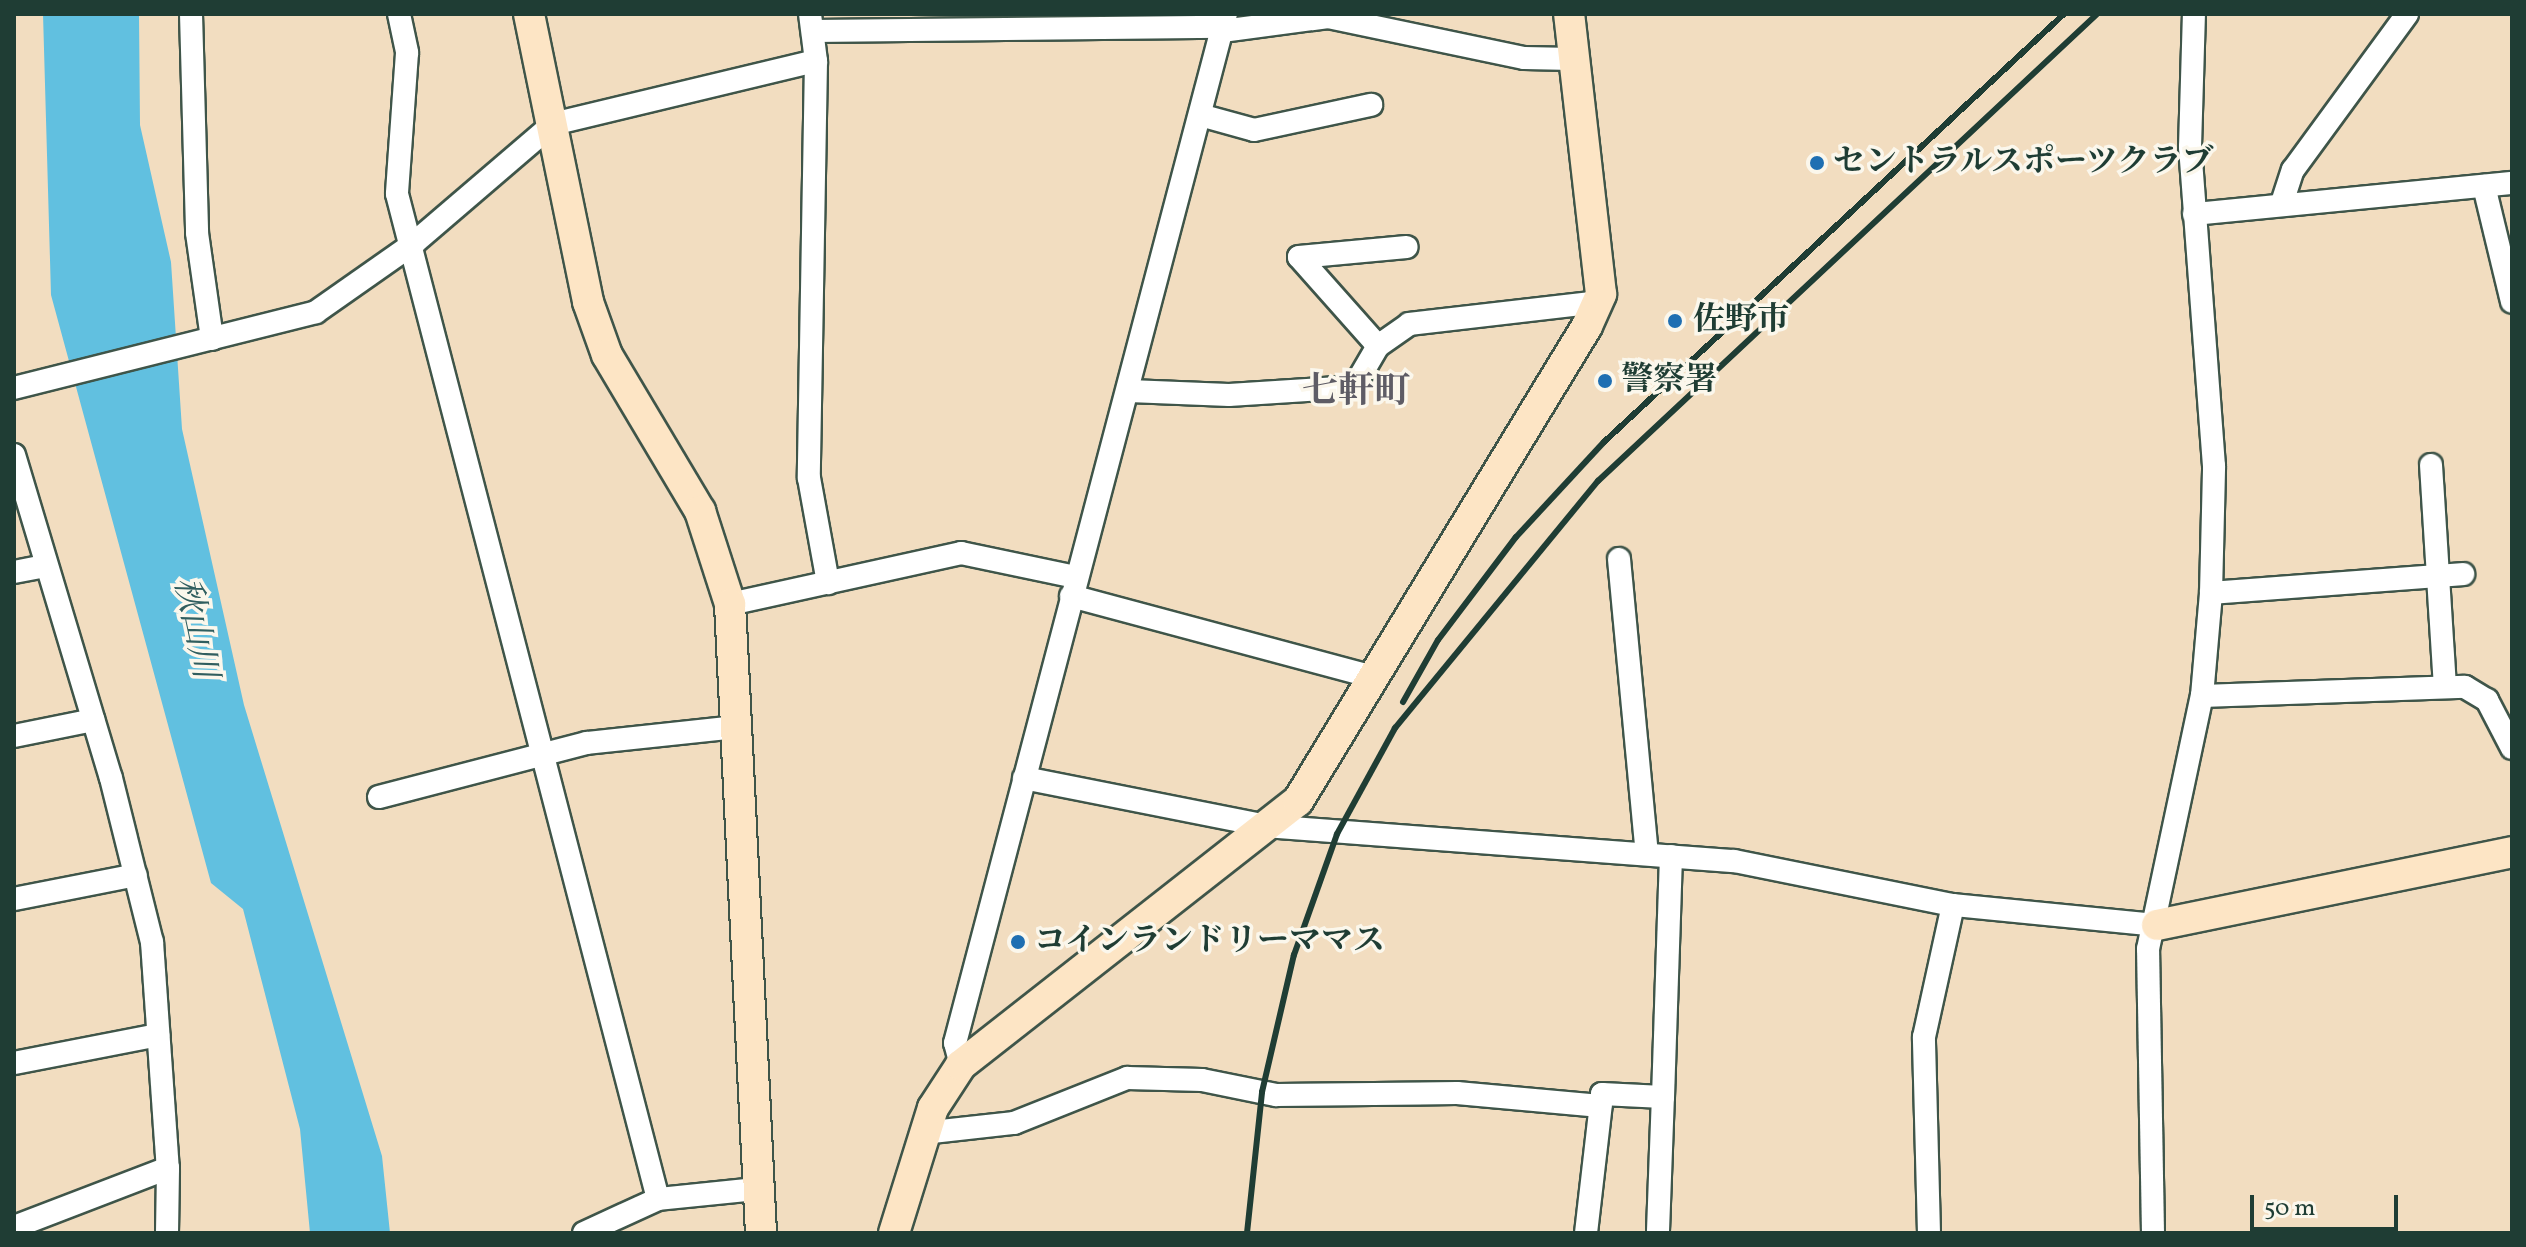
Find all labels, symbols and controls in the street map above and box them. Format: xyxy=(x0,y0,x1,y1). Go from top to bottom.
place label: セントラルスポーツクラブ xyxy=(1833,144,2217,182)
marker: セントラルスポーツクラブ xyxy=(1808,154,1826,172)
place label: 佐野市 xyxy=(1693,302,1789,340)
marker: 佐野市 xyxy=(1664,310,1686,332)
place label: 警察署 xyxy=(1621,362,1717,400)
district label: 七軒町 xyxy=(1302,372,1410,416)
marker: 警察署 xyxy=(1596,372,1614,390)
water label: 秋山川 xyxy=(163,574,225,682)
place label: コインランドリーママス xyxy=(1034,923,1386,961)
marker: コインランドリーママス xyxy=(1009,933,1027,951)
scale bar xyxy=(2254,1179,2402,1229)
text: 50 m xyxy=(2264,1192,2316,1226)

